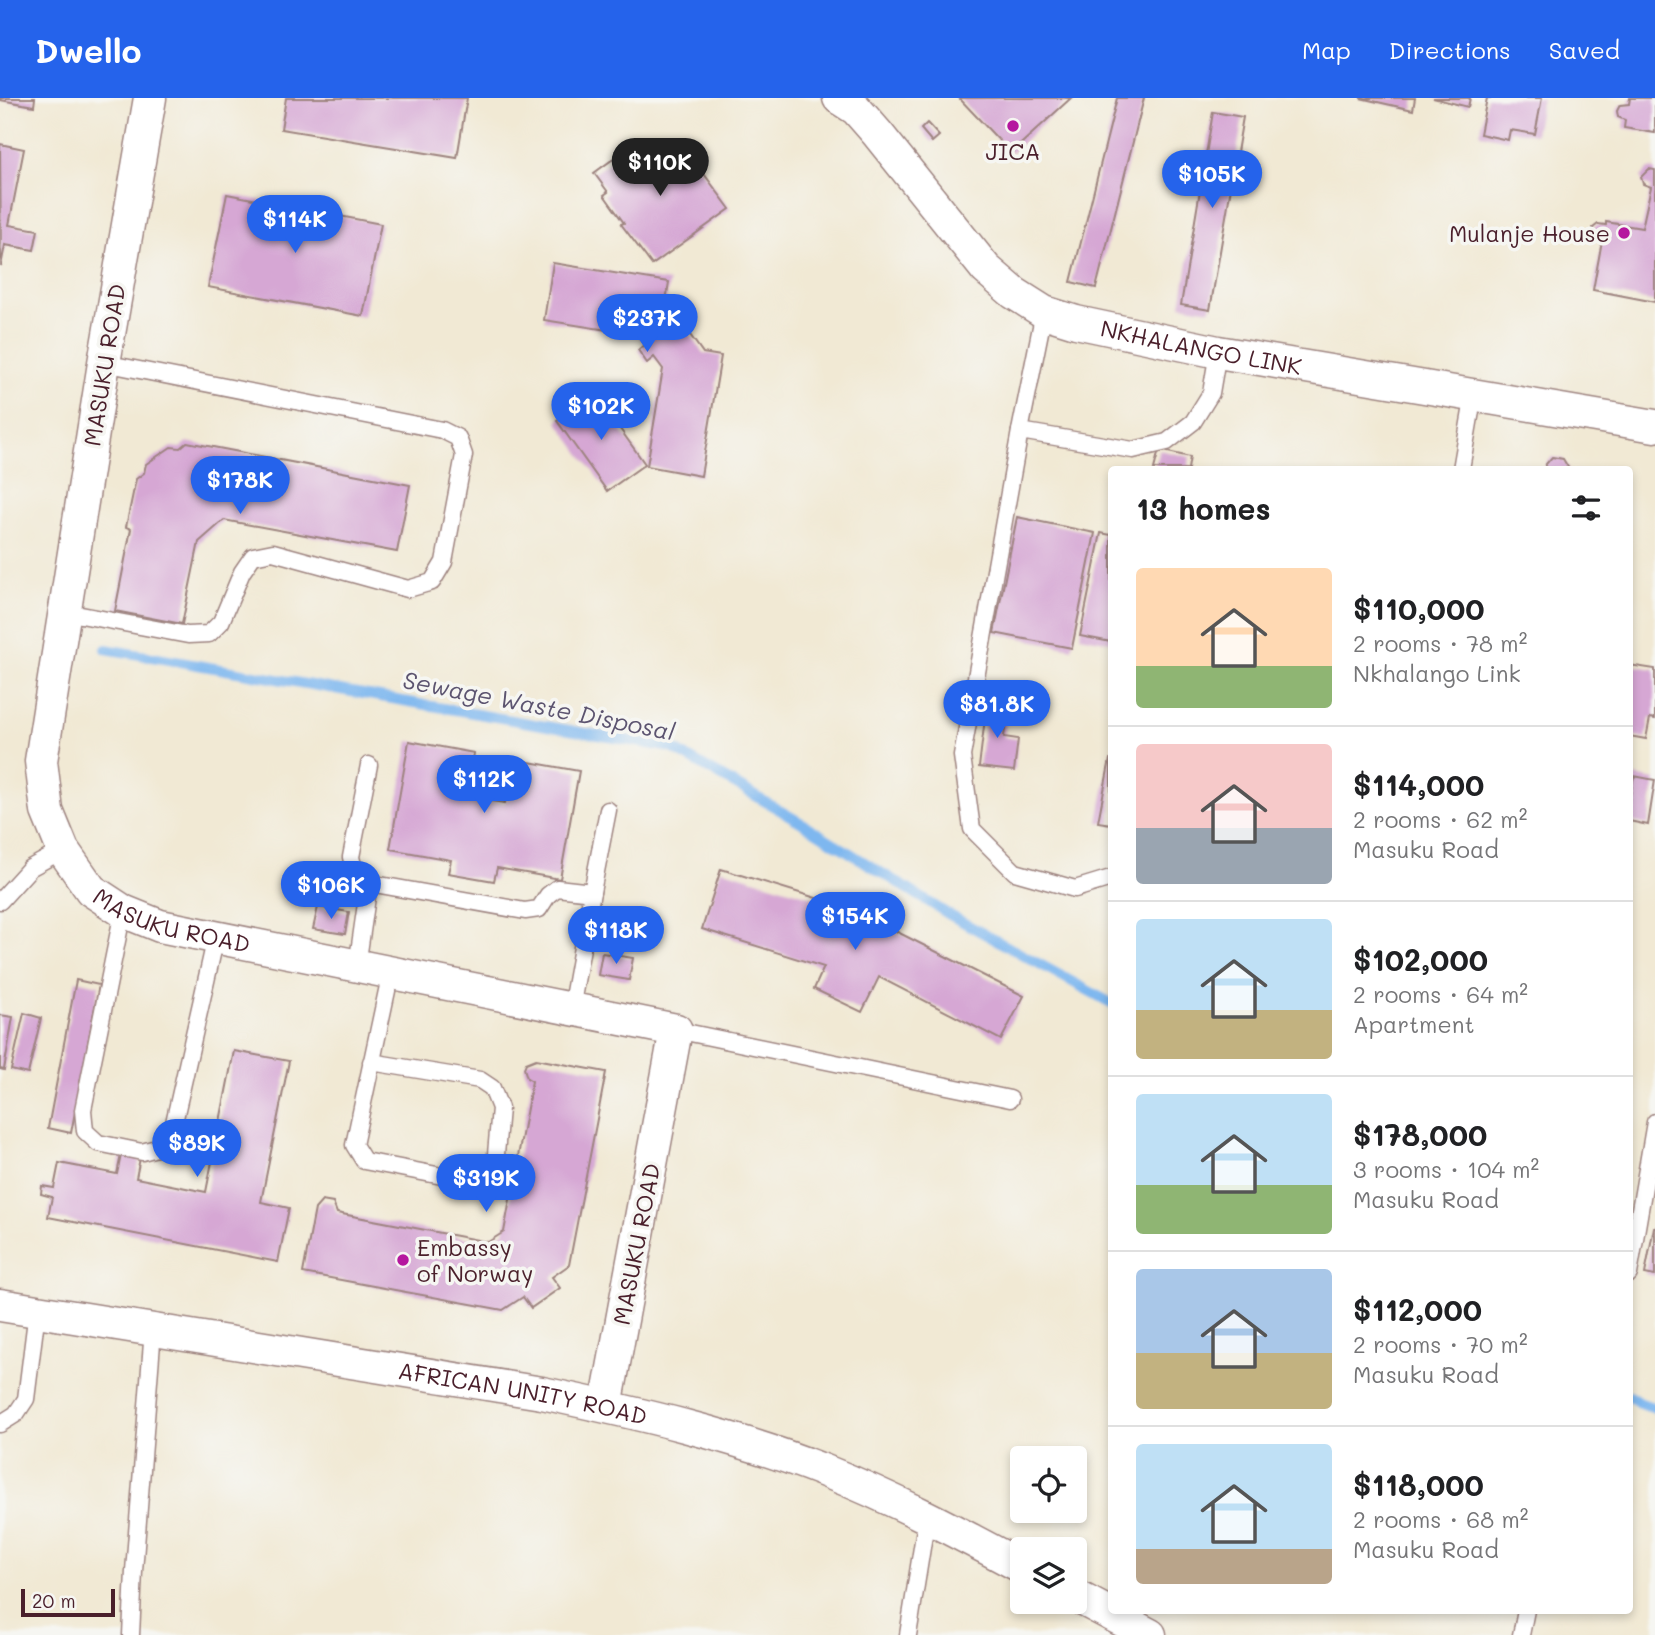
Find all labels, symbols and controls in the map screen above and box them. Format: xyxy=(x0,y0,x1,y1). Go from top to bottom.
text: Dwello xyxy=(35,28,142,71)
text: Map xyxy=(1302,34,1351,65)
text: Directions xyxy=(1389,34,1511,65)
text: Saved xyxy=(1549,34,1620,65)
marker: JICA xyxy=(1005,118,1021,134)
place label: JICA xyxy=(985,136,1041,166)
pin: $110K xyxy=(611,139,709,198)
text: $110K xyxy=(628,146,692,176)
pin: $105K xyxy=(1163,150,1261,210)
text: $105K xyxy=(1178,158,1246,188)
pin: $114K xyxy=(246,195,344,255)
text: $114K xyxy=(263,203,327,233)
place label: Mulanje House xyxy=(1449,218,1610,248)
marker: Mulanje House xyxy=(1616,225,1632,241)
street label: MASUKU ROAD xyxy=(76,282,132,448)
pin: $237K xyxy=(598,294,696,354)
text: $237K xyxy=(613,302,681,332)
street label: NKHALANGO LINK xyxy=(1098,313,1304,381)
pin: $102K xyxy=(552,382,650,442)
text: $102K xyxy=(567,390,635,420)
pin: $178K xyxy=(191,456,289,516)
text: $178K xyxy=(207,464,273,494)
text: 13 homes xyxy=(1136,488,1271,528)
icon: filters xyxy=(1567,489,1605,527)
text: $110,000 xyxy=(1353,588,1485,628)
icon: home xyxy=(1192,596,1276,680)
text: 2 rooms · 78 m² xyxy=(1353,628,1527,658)
text: Nkhalango Link xyxy=(1353,658,1521,688)
water label: Sewage Waste Disposal xyxy=(400,663,678,747)
pin: $81.8K xyxy=(940,680,1054,740)
text: $81.8K xyxy=(959,688,1035,718)
pin: $112K xyxy=(435,756,533,815)
text: $112K xyxy=(453,763,515,793)
text: $114,000 xyxy=(1353,764,1484,804)
icon: home xyxy=(1192,772,1276,856)
text: 2 rooms · 62 m² xyxy=(1353,804,1527,834)
text: Masuku Road xyxy=(1353,834,1499,864)
pin: $106K xyxy=(282,862,380,921)
text: $106K xyxy=(297,869,365,899)
street label: MASUKU ROAD xyxy=(88,881,253,959)
pin: $154K xyxy=(806,892,904,952)
text: $154K xyxy=(821,900,889,930)
pin: $118K xyxy=(567,906,665,966)
text: $118K xyxy=(584,914,648,944)
text: $102,000 xyxy=(1353,939,1488,979)
icon: home xyxy=(1192,947,1276,1031)
text: 2 rooms · 64 m² xyxy=(1353,979,1528,1009)
text: Apartment xyxy=(1353,1009,1475,1039)
text: $178,000 xyxy=(1353,1114,1487,1154)
pin: $89K xyxy=(156,1119,238,1179)
icon: home xyxy=(1192,1122,1276,1206)
text: $89K xyxy=(168,1127,226,1157)
pin: $319K xyxy=(437,1154,535,1214)
text: 3 rooms · 104 m² xyxy=(1353,1154,1539,1184)
street label: MASUKU ROAD xyxy=(606,1161,666,1327)
text: $319K xyxy=(452,1162,520,1192)
text: Masuku Road xyxy=(1353,1184,1499,1214)
place label: Embassy of Norway xyxy=(417,1232,533,1288)
marker: Embassy of Norway xyxy=(395,1252,411,1268)
text: $112,000 xyxy=(1353,1289,1482,1329)
icon: home xyxy=(1192,1297,1276,1381)
text: 2 rooms · 70 m² xyxy=(1353,1329,1528,1359)
street label: AFRICAN UNITY ROAD xyxy=(396,1355,650,1431)
text: Masuku Road xyxy=(1353,1359,1499,1389)
map controls xyxy=(1010,1446,1087,1614)
button: locate xyxy=(1010,1446,1087,1523)
text: $118,000 xyxy=(1353,1464,1484,1504)
icon: home xyxy=(1192,1472,1276,1556)
text: 2 rooms · 68 m² xyxy=(1353,1504,1528,1534)
text: Masuku Road xyxy=(1353,1534,1499,1564)
button: layers xyxy=(1010,1537,1087,1614)
scale bar xyxy=(21,1586,116,1618)
text: 20 m xyxy=(32,1588,76,1613)

